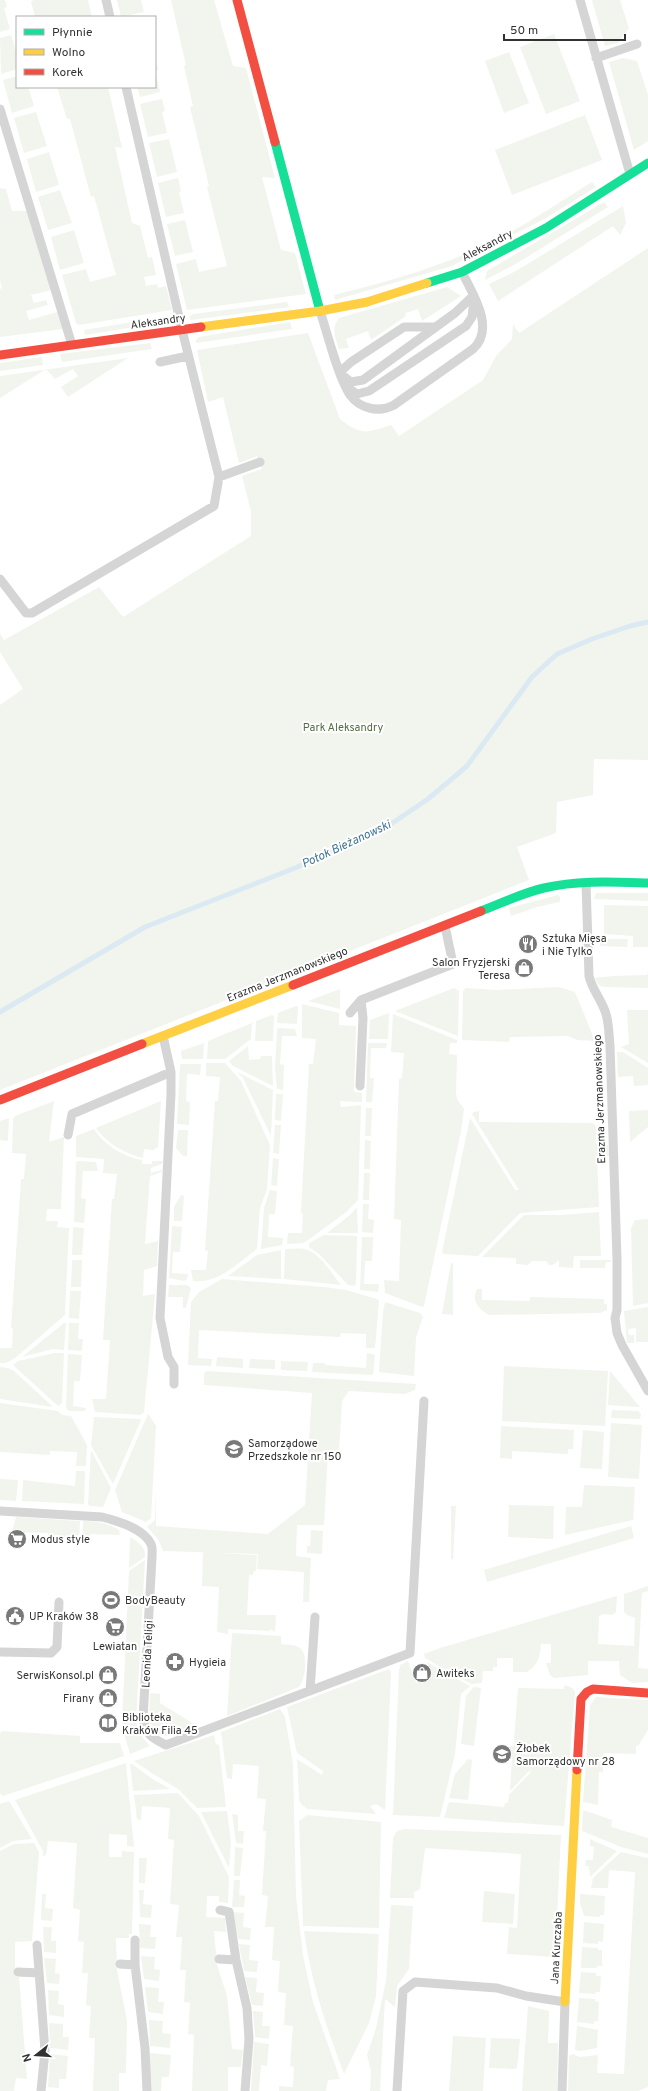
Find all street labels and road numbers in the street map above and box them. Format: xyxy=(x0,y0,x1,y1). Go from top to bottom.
street label: Aleksandry xyxy=(460,227,515,265)
street label: Aleksandry xyxy=(130,311,187,333)
street label: Erazma Jerzmanowskiego xyxy=(225,944,350,1006)
street label: Erazma Jerzmanowskiego xyxy=(591,1034,609,1164)
street label: Leonida Teligi xyxy=(139,1620,157,1688)
street label: Jana Kurczaba xyxy=(548,1911,566,1985)

